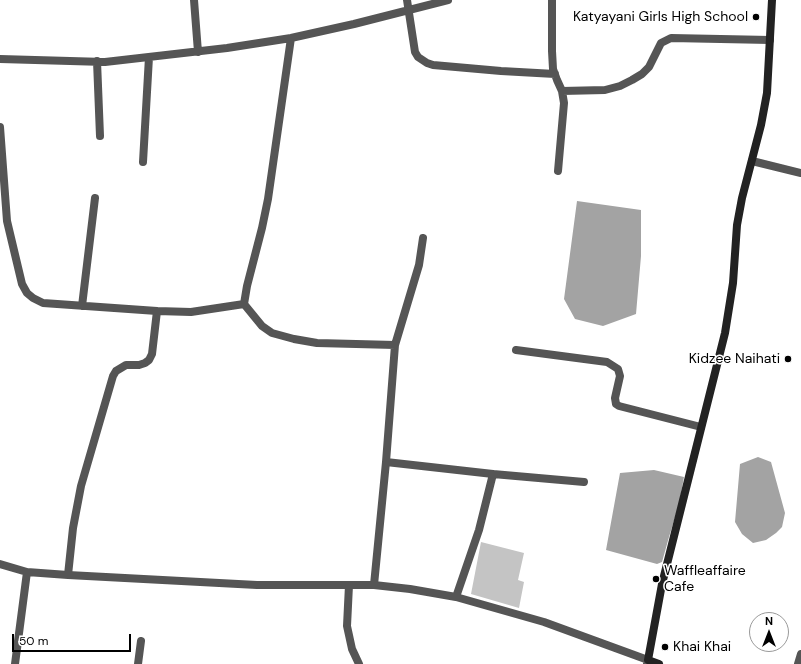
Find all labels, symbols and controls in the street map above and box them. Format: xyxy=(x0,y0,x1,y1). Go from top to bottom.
place label: Katyayani Girls High School xyxy=(573,9,748,25)
marker: Katyayani Girls High School xyxy=(751,12,761,22)
place label: Kidzee Naihati xyxy=(689,351,780,367)
marker: Kidzee Naihati xyxy=(783,354,793,364)
place label: Waffleaffaire Cafe xyxy=(664,563,746,596)
marker: Waffleaffaire Cafe xyxy=(651,574,661,584)
north arrow xyxy=(749,612,789,652)
text: N xyxy=(765,614,773,628)
scale bar xyxy=(14,626,133,652)
text: 50 m xyxy=(19,633,48,649)
place label: Khai Khai xyxy=(673,639,731,655)
marker: Khai Khai xyxy=(660,642,670,652)

